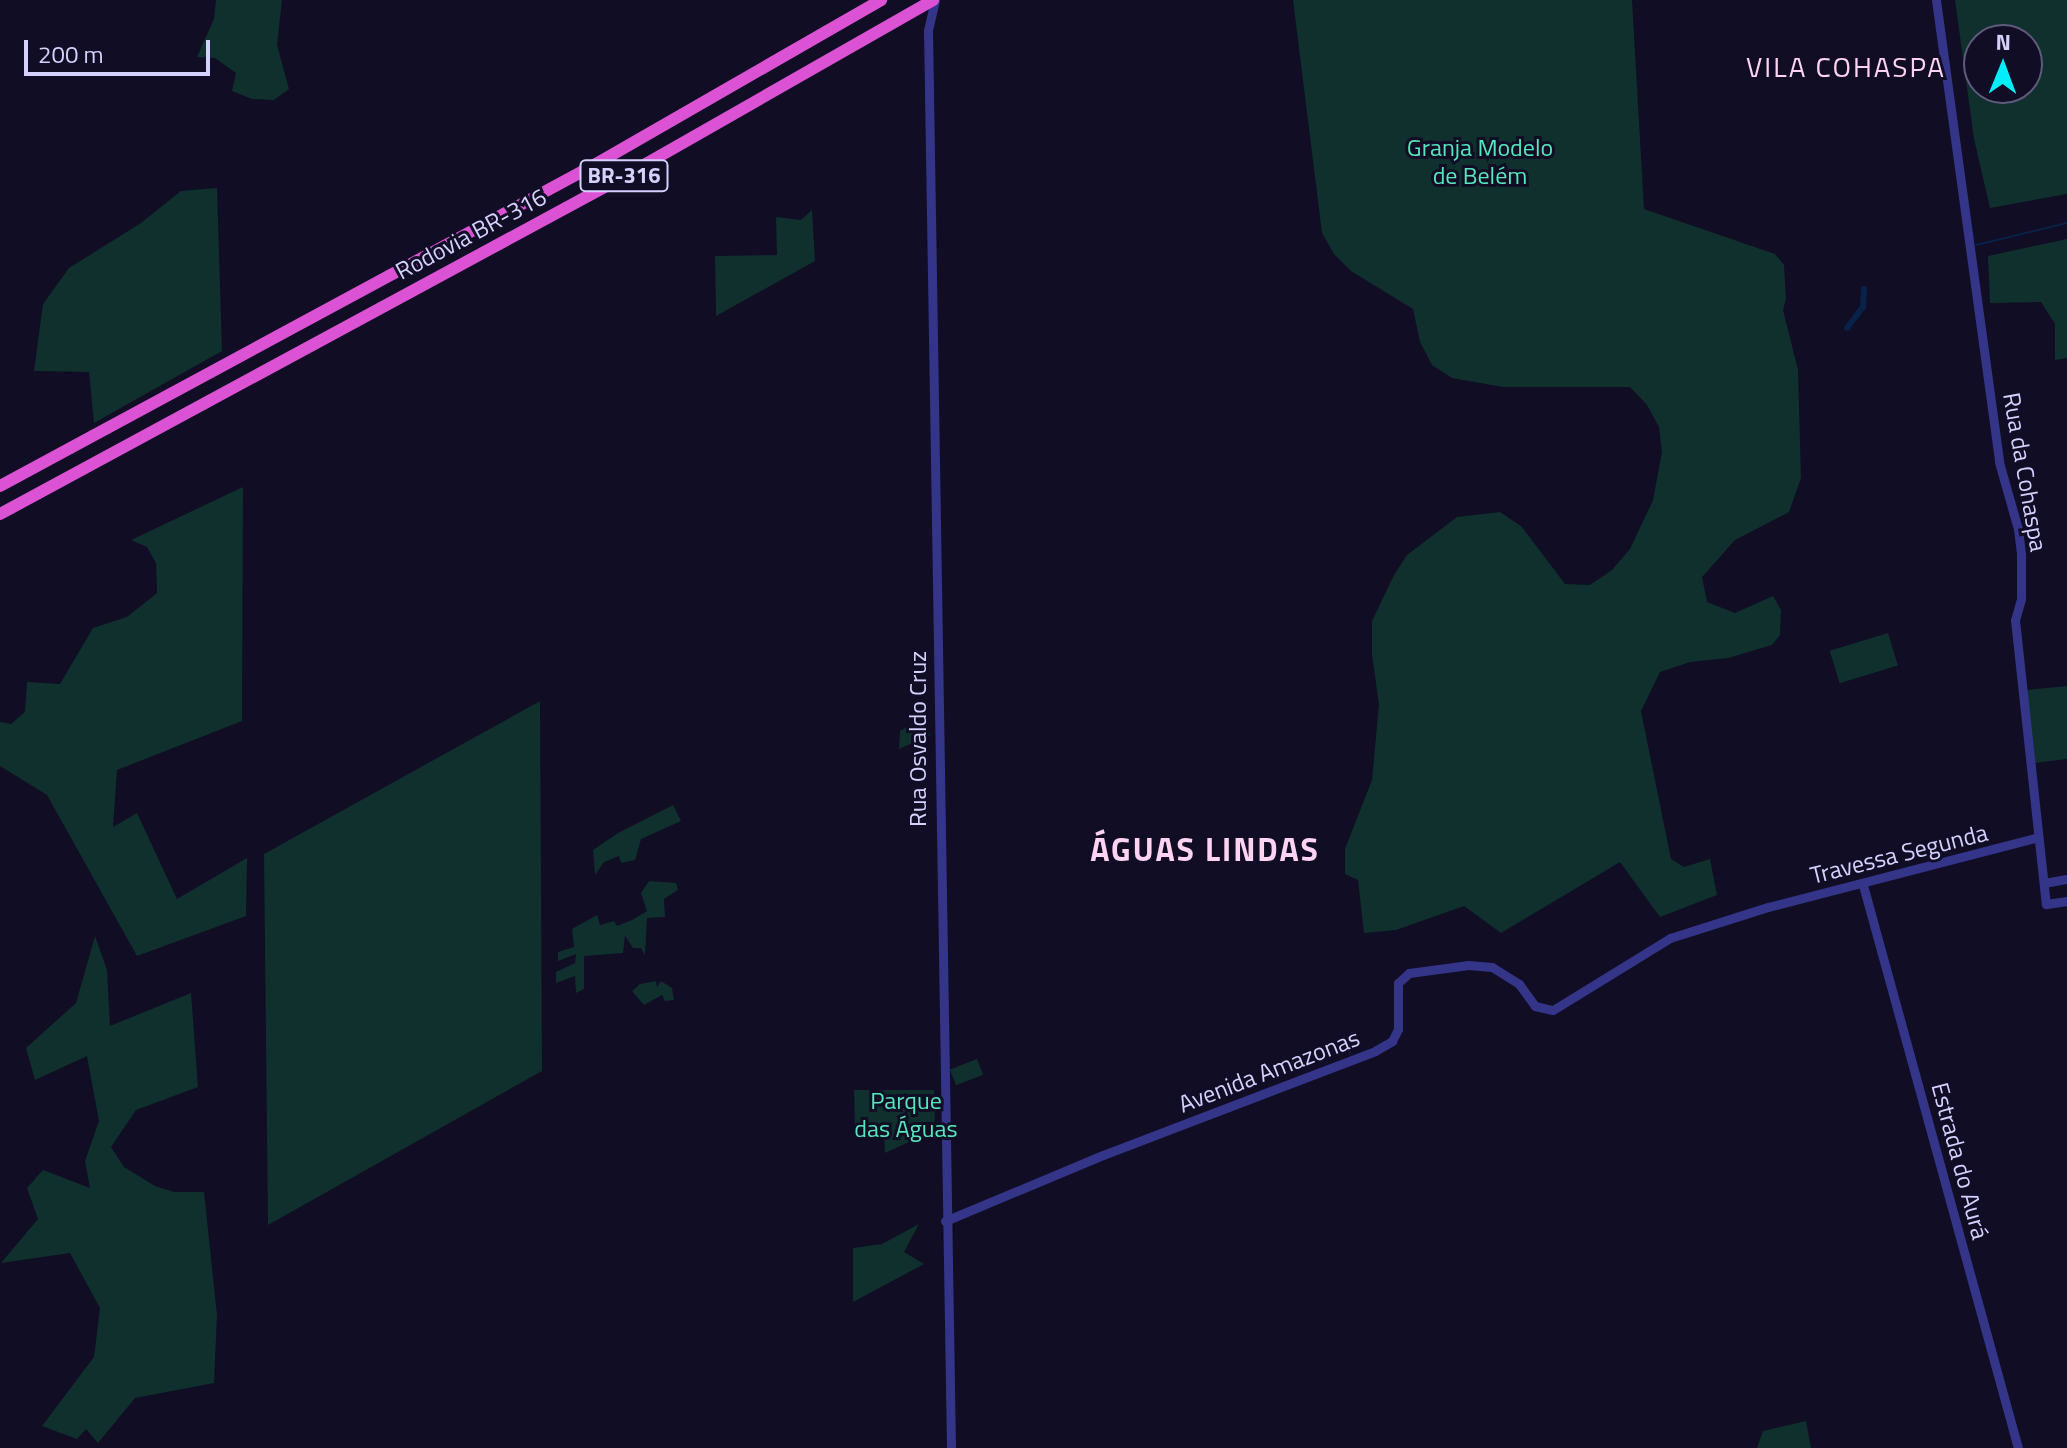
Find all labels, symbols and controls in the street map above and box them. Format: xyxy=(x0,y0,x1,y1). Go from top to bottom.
scale bar xyxy=(28,24,214,74)
north arrow xyxy=(1963,24,2043,104)
text: N xyxy=(1995,25,2011,59)
text: 200 m xyxy=(38,36,104,72)
district label: VILA COHASPA xyxy=(1746,50,1946,84)
park label: Granja Modelo de Belém xyxy=(1407,134,1553,190)
road number: BR-316 xyxy=(578,158,670,194)
street label: Rodovia BR-316 xyxy=(391,182,551,286)
street label: Rua da Cohaspa xyxy=(1997,390,2053,554)
street label: Rua Osvaldo Cruz xyxy=(904,651,932,827)
street label: Travessa Segunda xyxy=(1807,818,1991,890)
district label: ÁGUAS LINDAS xyxy=(1090,830,1320,868)
street label: Avenida Amazonas xyxy=(1174,1023,1364,1119)
street label: Estrada do Aurá xyxy=(1925,1079,1995,1243)
park label: Parque das Águas xyxy=(854,1087,958,1143)

